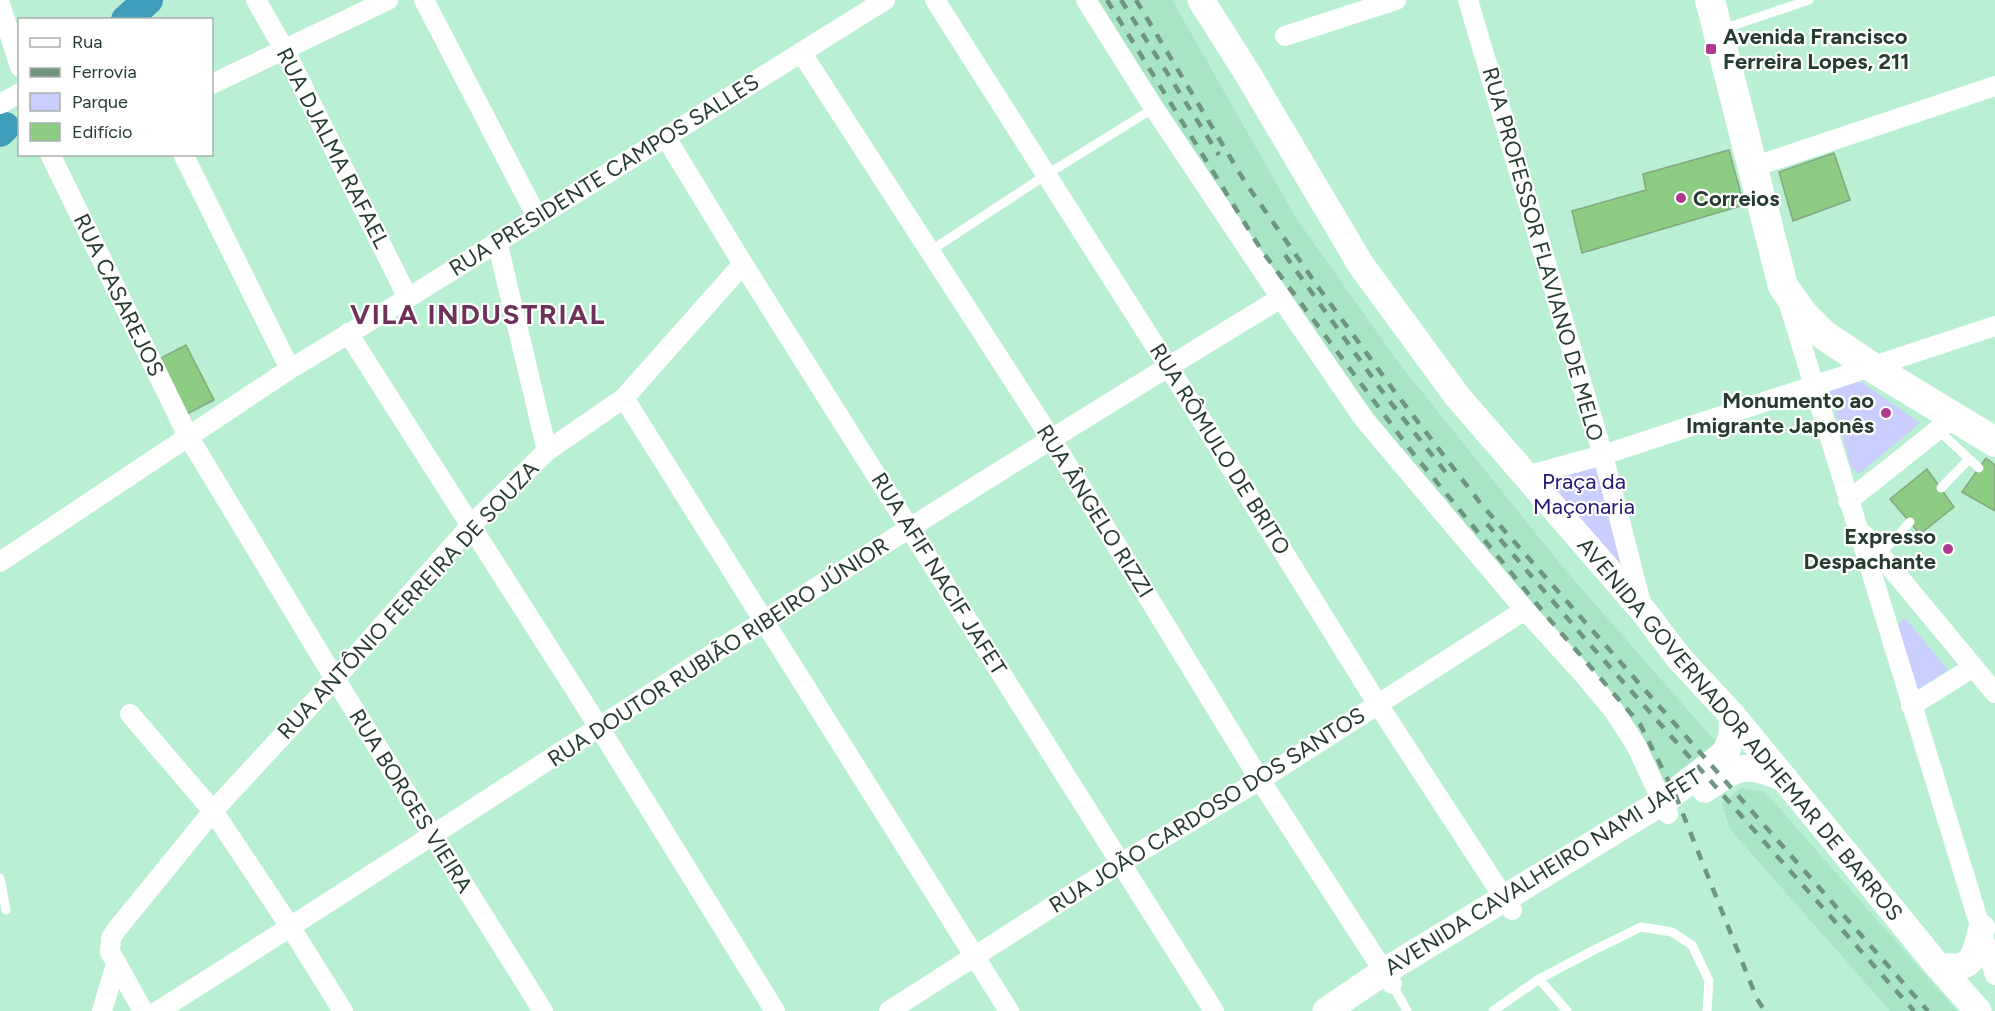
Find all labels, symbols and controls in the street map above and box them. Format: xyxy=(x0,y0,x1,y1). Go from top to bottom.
legend xyxy=(18,18,213,156)
place label: Avenida Francisco Ferreira Lopes, 211 xyxy=(1723,23,1910,75)
text: Rua xyxy=(72,31,103,53)
marker: Avenida Francisco Ferreira Lopes, 211 xyxy=(1704,42,1718,56)
street label: RUA DJALMA RAFAEL xyxy=(271,43,396,253)
text: Ferrovia xyxy=(72,61,137,83)
street label: RUA PROFESSOR FLAVIANO DE MELO xyxy=(1477,64,1609,444)
street label: RUA PRESIDENTE CAMPOS SALLES xyxy=(444,68,764,282)
text: Parque xyxy=(72,91,128,113)
text: Edifício xyxy=(72,121,133,143)
place label: Correios xyxy=(1693,185,1779,212)
marker: Correios xyxy=(1674,191,1688,205)
street label: RUA CASAREJOS xyxy=(68,209,170,381)
district label: VILA INDUSTRIAL xyxy=(350,297,606,331)
street label: RUA RÔMULO DE BRITO xyxy=(1144,338,1296,560)
place label: Monumento ao Imigrante Japonês xyxy=(1686,387,1874,439)
marker: Monumento ao Imigrante Japonês xyxy=(1879,406,1893,420)
street label: RUA ÂNGELO RIZZI xyxy=(1031,420,1159,602)
street label: RUA ANTÔNIO FERREIRA DE SOUZA xyxy=(272,455,544,745)
street label: RUA AFIF NACIF JAFET xyxy=(866,468,1012,680)
park label: Praça da Maçonaria xyxy=(1533,468,1635,520)
place label: Expresso Despachante xyxy=(1804,523,1936,575)
street label: RUA DOUTOR RUBIÃO RIBEIRO JÚNIOR xyxy=(543,531,893,773)
street label: AVENIDA GOVERNADOR ADHEMAR DE BARROS xyxy=(1572,532,1908,926)
marker: Expresso Despachante xyxy=(1941,542,1955,556)
street label: RUA JOÃO CARDOSO DOS SANTOS xyxy=(1044,701,1370,919)
street label: RUA BORGES VIEIRA xyxy=(344,704,479,898)
street label: AVENIDA CAVALHEIRO NAMI JAFET xyxy=(1380,763,1706,981)

